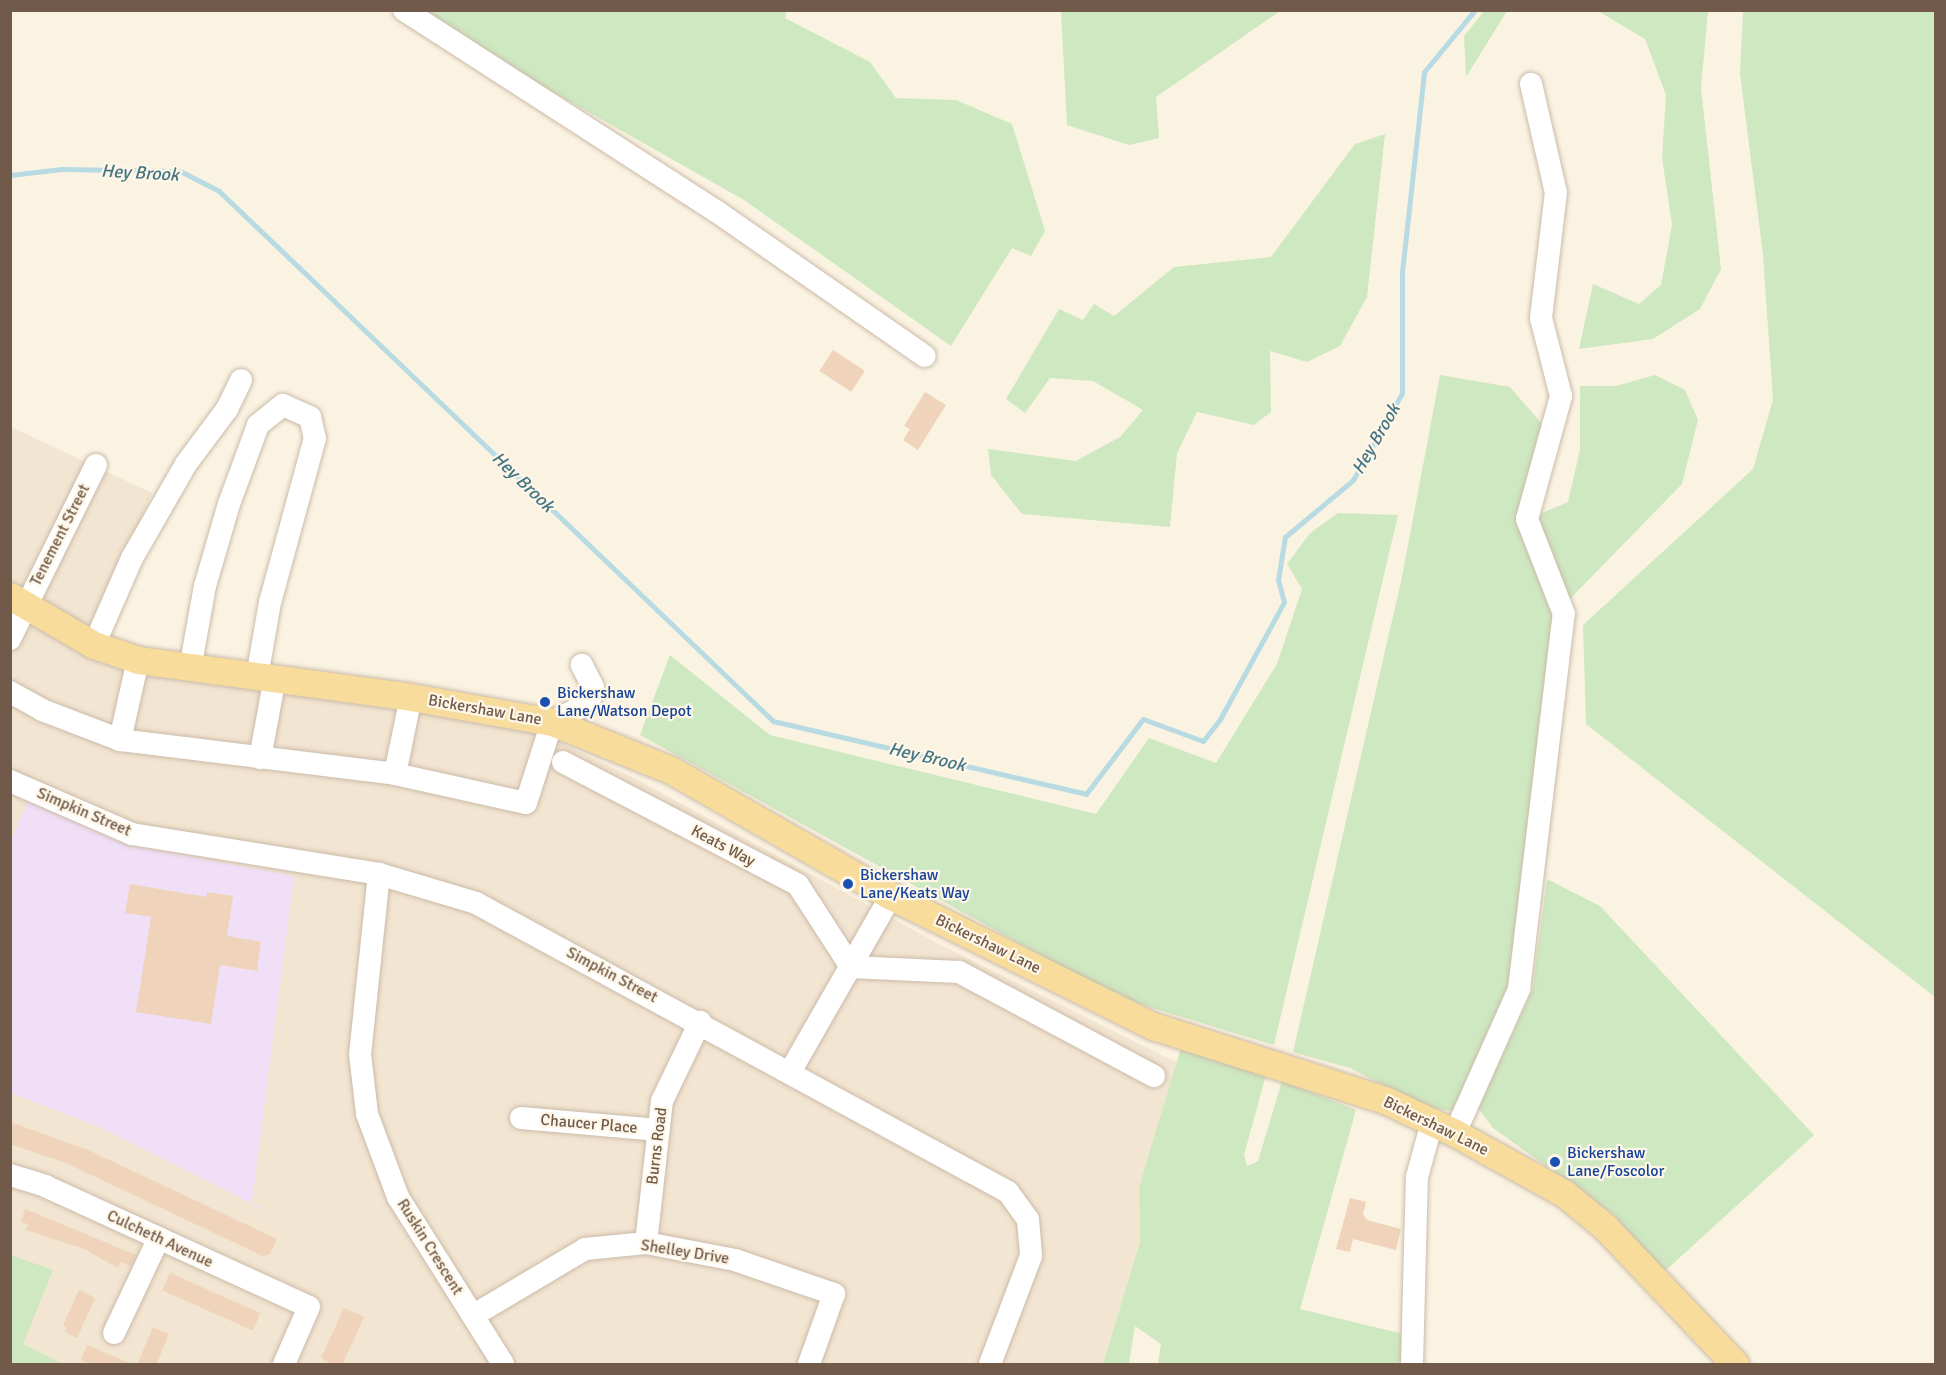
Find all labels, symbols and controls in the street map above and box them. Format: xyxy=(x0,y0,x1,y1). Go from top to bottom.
water label: Hey Brook xyxy=(101,160,179,186)
water label: Hey Brook xyxy=(1347,400,1405,478)
water label: Hey Brook xyxy=(487,447,559,517)
street label: Tenement Street xyxy=(26,481,94,589)
place label: Bickershaw Lane/Watson Depot xyxy=(557,683,692,721)
street label: Bickershaw Lane xyxy=(427,691,543,729)
marker: Bickershaw Lane/Watson Depot xyxy=(538,695,552,709)
water label: Hey Brook xyxy=(887,738,967,776)
street label: Simpkin Street xyxy=(34,783,134,841)
street label: Keats Way xyxy=(688,821,758,871)
place label: Bickershaw Lane/Keats Way xyxy=(860,865,970,903)
marker: Bickershaw Lane/Keats Way xyxy=(841,877,855,891)
street label: Bickershaw Lane xyxy=(932,910,1044,978)
street label: Simpkin Street xyxy=(563,943,661,1007)
street label: Bickershaw Lane xyxy=(1380,1092,1492,1160)
street label: Burns Road xyxy=(643,1106,671,1186)
street label: Chaucer Place xyxy=(540,1110,638,1138)
place label: Bickershaw Lane/Foscolor xyxy=(1567,1143,1665,1181)
marker: Bickershaw Lane/Foscolor xyxy=(1548,1155,1562,1169)
street label: Ruskin Crescent xyxy=(393,1195,467,1299)
street label: Culcheth Avenue xyxy=(104,1206,216,1272)
street label: Shelley Drive xyxy=(639,1236,731,1268)

